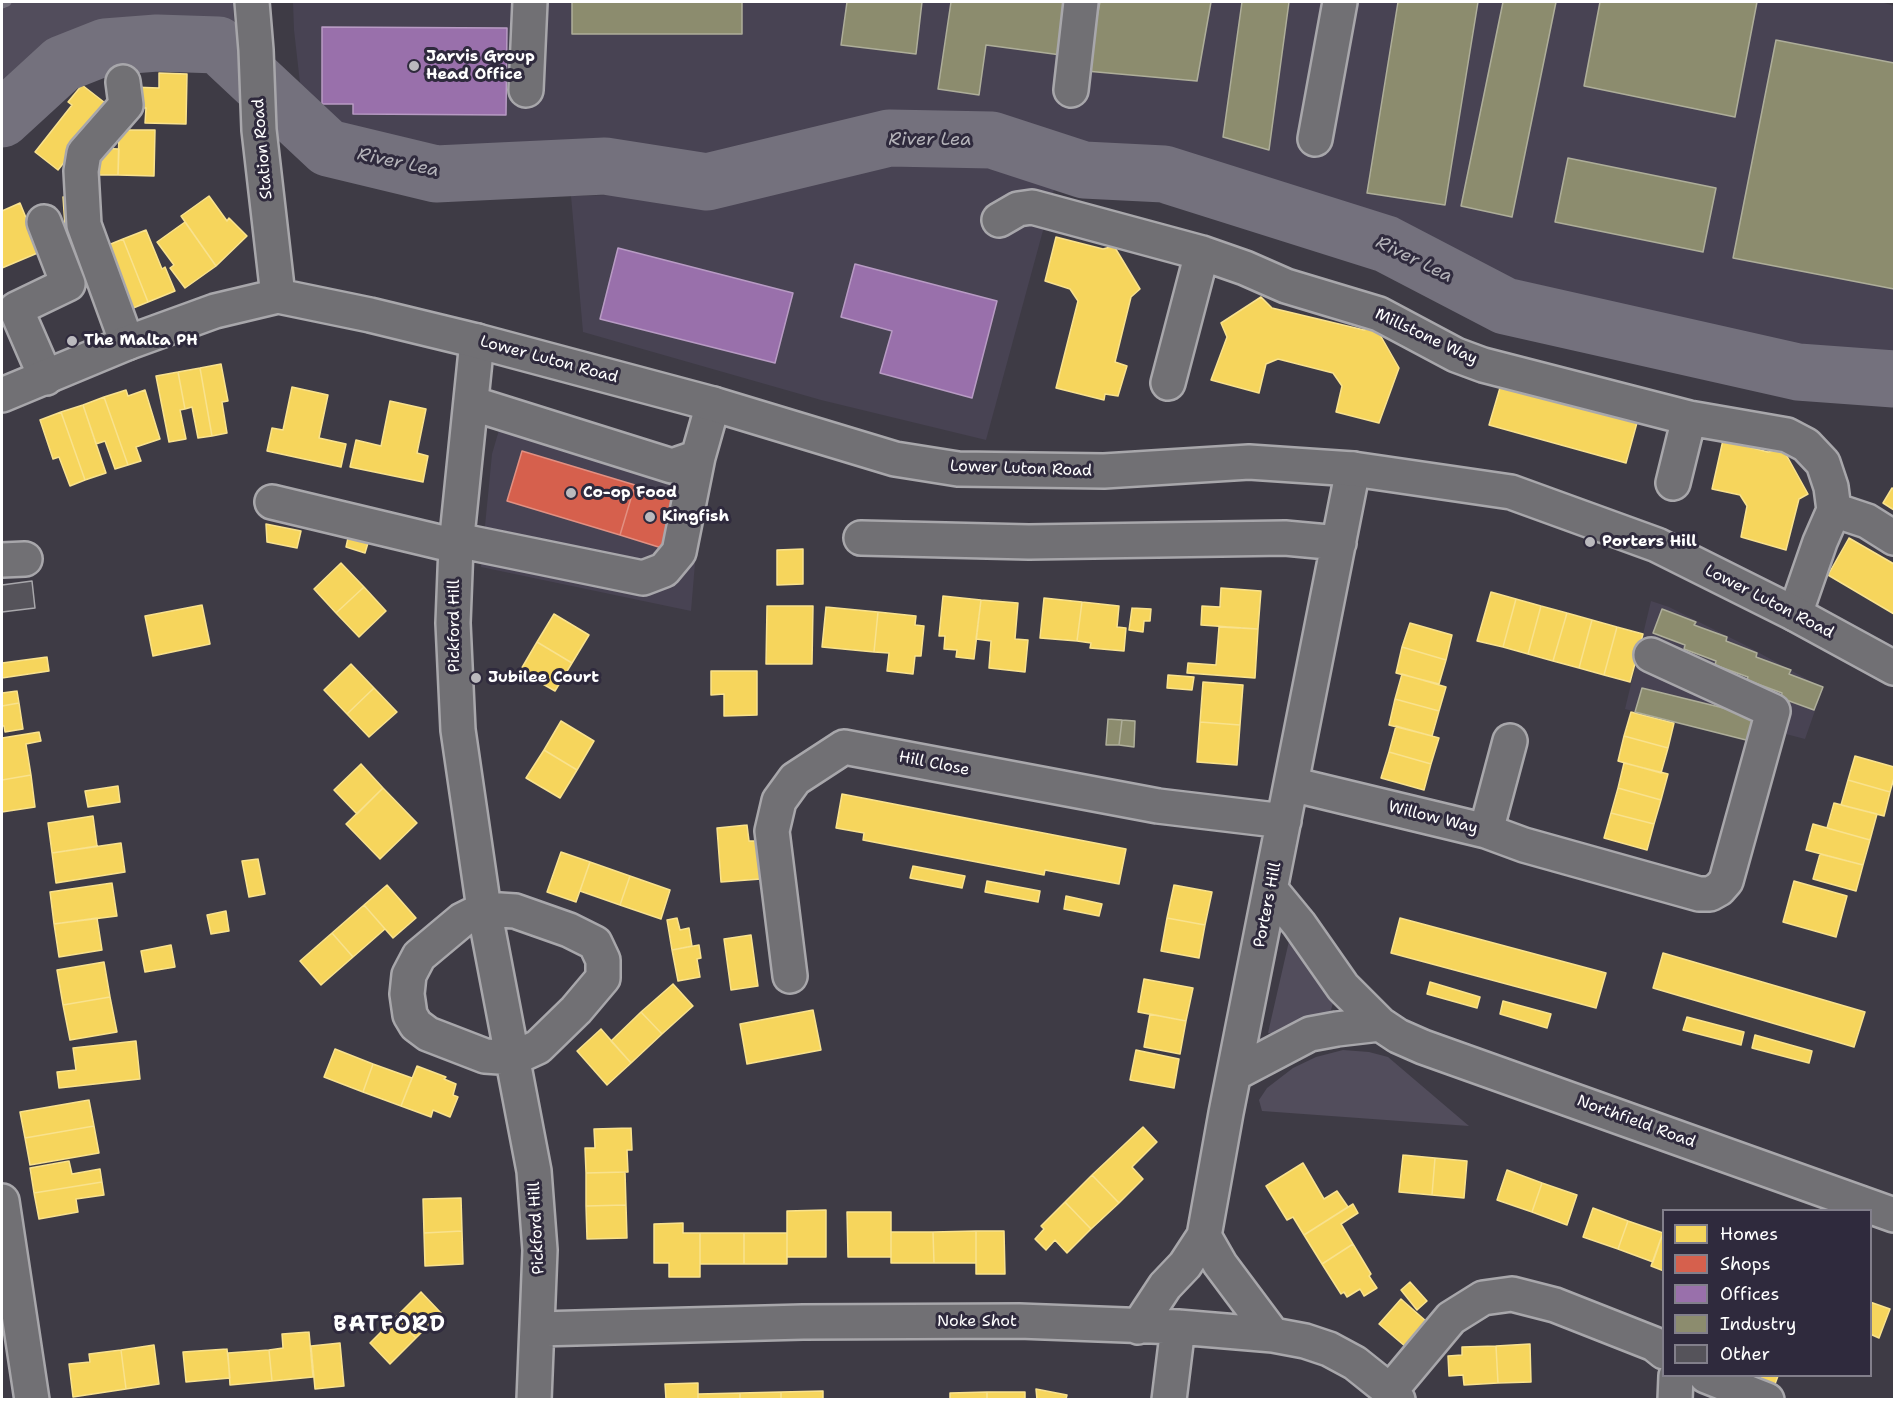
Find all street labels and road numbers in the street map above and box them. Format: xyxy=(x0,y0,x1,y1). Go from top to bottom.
street label: Station Road xyxy=(249,98,277,200)
street label: Millstone Way xyxy=(1372,305,1480,369)
street label: Lower Luton Road xyxy=(478,332,620,388)
street label: Lower Luton Road xyxy=(950,457,1092,481)
street label: Lower Luton Road xyxy=(1701,561,1837,643)
street label: Pickford Hill xyxy=(445,579,465,673)
street label: Hill Close xyxy=(897,748,971,780)
street label: Willow Way xyxy=(1386,798,1480,838)
street label: Porters Hill xyxy=(1250,861,1286,949)
street label: Northfield Road xyxy=(1574,1092,1698,1152)
street label: Pickford Hill xyxy=(525,1181,549,1275)
street label: Noke Shot xyxy=(937,1312,1017,1332)

